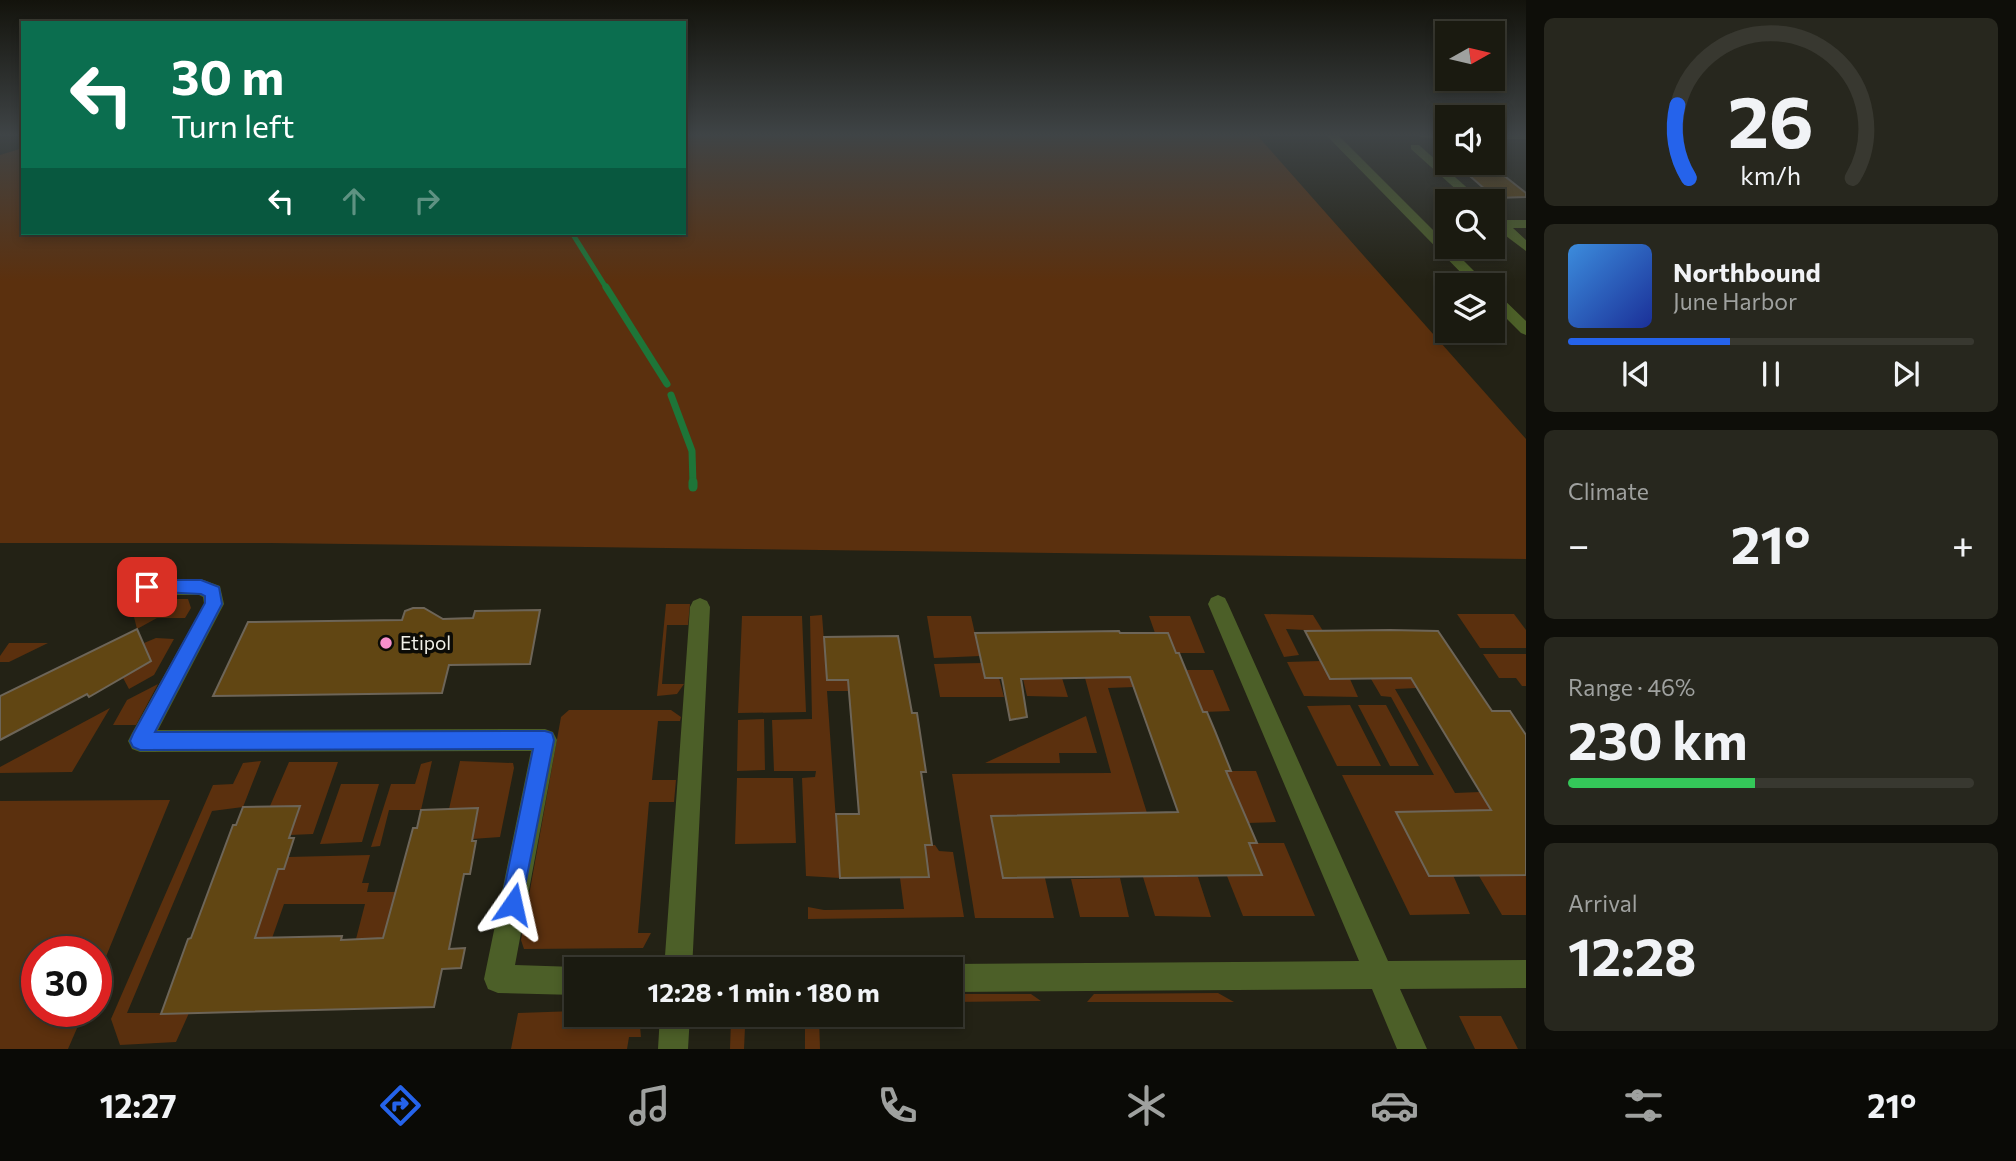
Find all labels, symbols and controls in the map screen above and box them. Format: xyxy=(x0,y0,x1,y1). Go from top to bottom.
north arrow xyxy=(1435,21,1505,91)
map controls xyxy=(1435,21,1505,343)
text: 30 m xyxy=(171,45,284,105)
icon: left xyxy=(56,49,147,140)
text: 26 xyxy=(1728,74,1814,163)
text: Turn left xyxy=(171,105,295,145)
button: sound xyxy=(1435,105,1505,175)
text: km/h xyxy=(1741,160,1801,190)
icon: left xyxy=(262,182,300,220)
icon: ahead xyxy=(335,182,373,220)
icon: right xyxy=(408,182,446,220)
button: search xyxy=(1435,189,1505,259)
text: Northbound xyxy=(1673,256,1821,287)
button: layers xyxy=(1435,273,1505,343)
text: June Harbor xyxy=(1673,287,1797,315)
icon: previous xyxy=(1617,355,1655,393)
icon: pause xyxy=(1752,355,1790,393)
icon: next xyxy=(1887,355,1925,393)
text: Climate xyxy=(1568,477,1649,505)
text: 21° xyxy=(1731,511,1810,575)
text: − xyxy=(1568,520,1590,567)
text: + xyxy=(1952,520,1974,567)
pin xyxy=(117,557,177,617)
icon: arrive xyxy=(128,568,166,606)
place label: Etipol xyxy=(400,631,451,654)
marker: Etipol xyxy=(378,635,394,651)
text: Range · 46% xyxy=(1568,673,1695,701)
text: 230 km xyxy=(1568,707,1748,771)
position arrow xyxy=(476,867,550,941)
text: Arrival xyxy=(1568,889,1638,917)
text: 12:28 xyxy=(1568,923,1696,987)
speed limit sign: 30 xyxy=(21,936,112,1027)
text: 12:28 · 1 min · 180 m xyxy=(647,976,880,1007)
icon: directions xyxy=(376,1081,425,1130)
icon: music xyxy=(625,1081,674,1130)
icon: phone xyxy=(873,1081,922,1130)
icon: climate xyxy=(1122,1081,1171,1130)
icon: car xyxy=(1370,1081,1419,1130)
icon: filters xyxy=(1619,1081,1668,1130)
text: 12:27 xyxy=(100,1085,177,1125)
text: 21° xyxy=(1867,1085,1916,1125)

